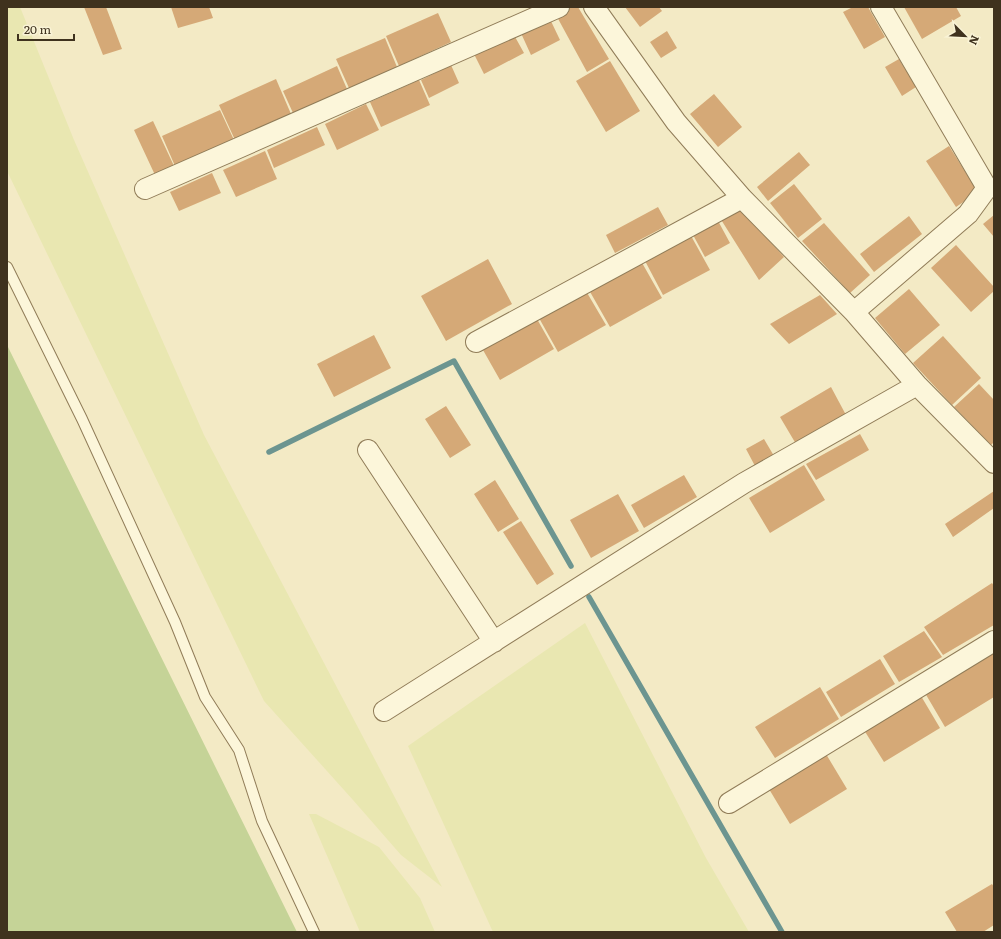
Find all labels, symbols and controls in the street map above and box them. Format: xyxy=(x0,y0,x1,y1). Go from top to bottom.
scale bar xyxy=(18,16,74,42)
north arrow xyxy=(945,16,985,56)
text: 20 m xyxy=(24,20,51,38)
text: N xyxy=(966,33,984,48)

